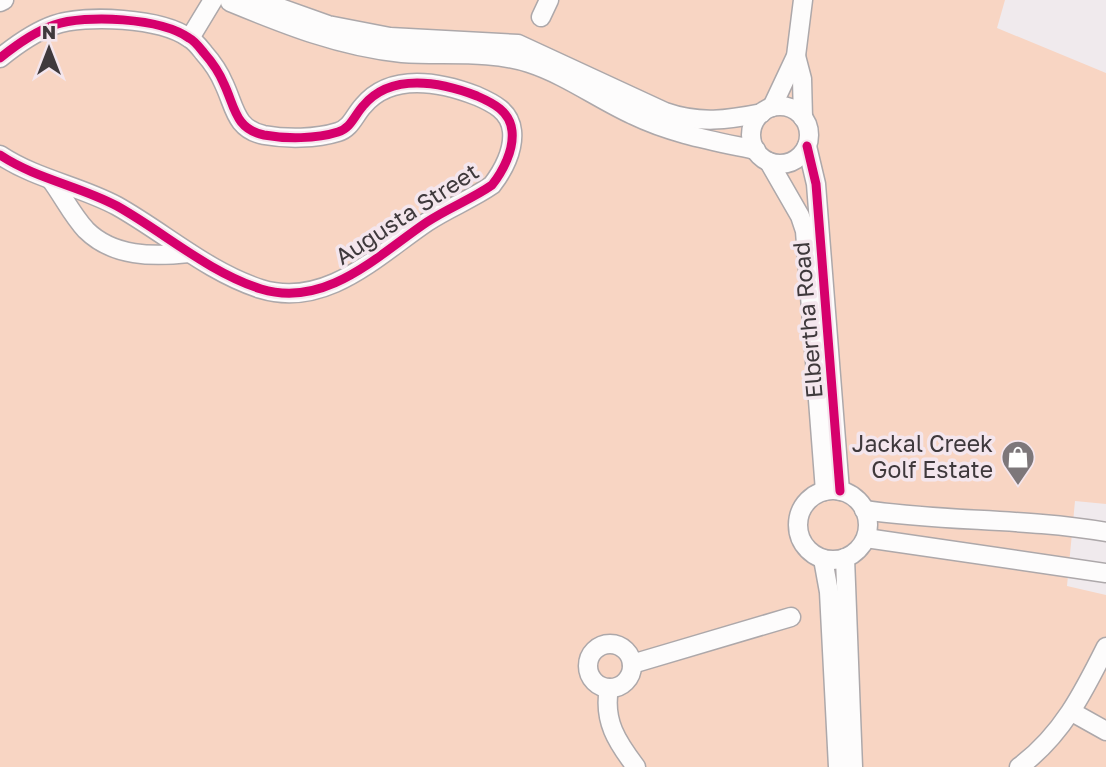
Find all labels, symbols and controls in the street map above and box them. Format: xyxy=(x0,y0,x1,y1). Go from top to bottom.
north arrow xyxy=(14,14,84,84)
text: N xyxy=(42,20,56,43)
street label: Augusta Street xyxy=(330,156,483,270)
street label: Elbertha Road xyxy=(786,241,828,399)
place label: Jackal Creek Golf Estate xyxy=(852,429,993,483)
shop icon: Jackal Creek Golf Estate xyxy=(999,438,1037,487)

